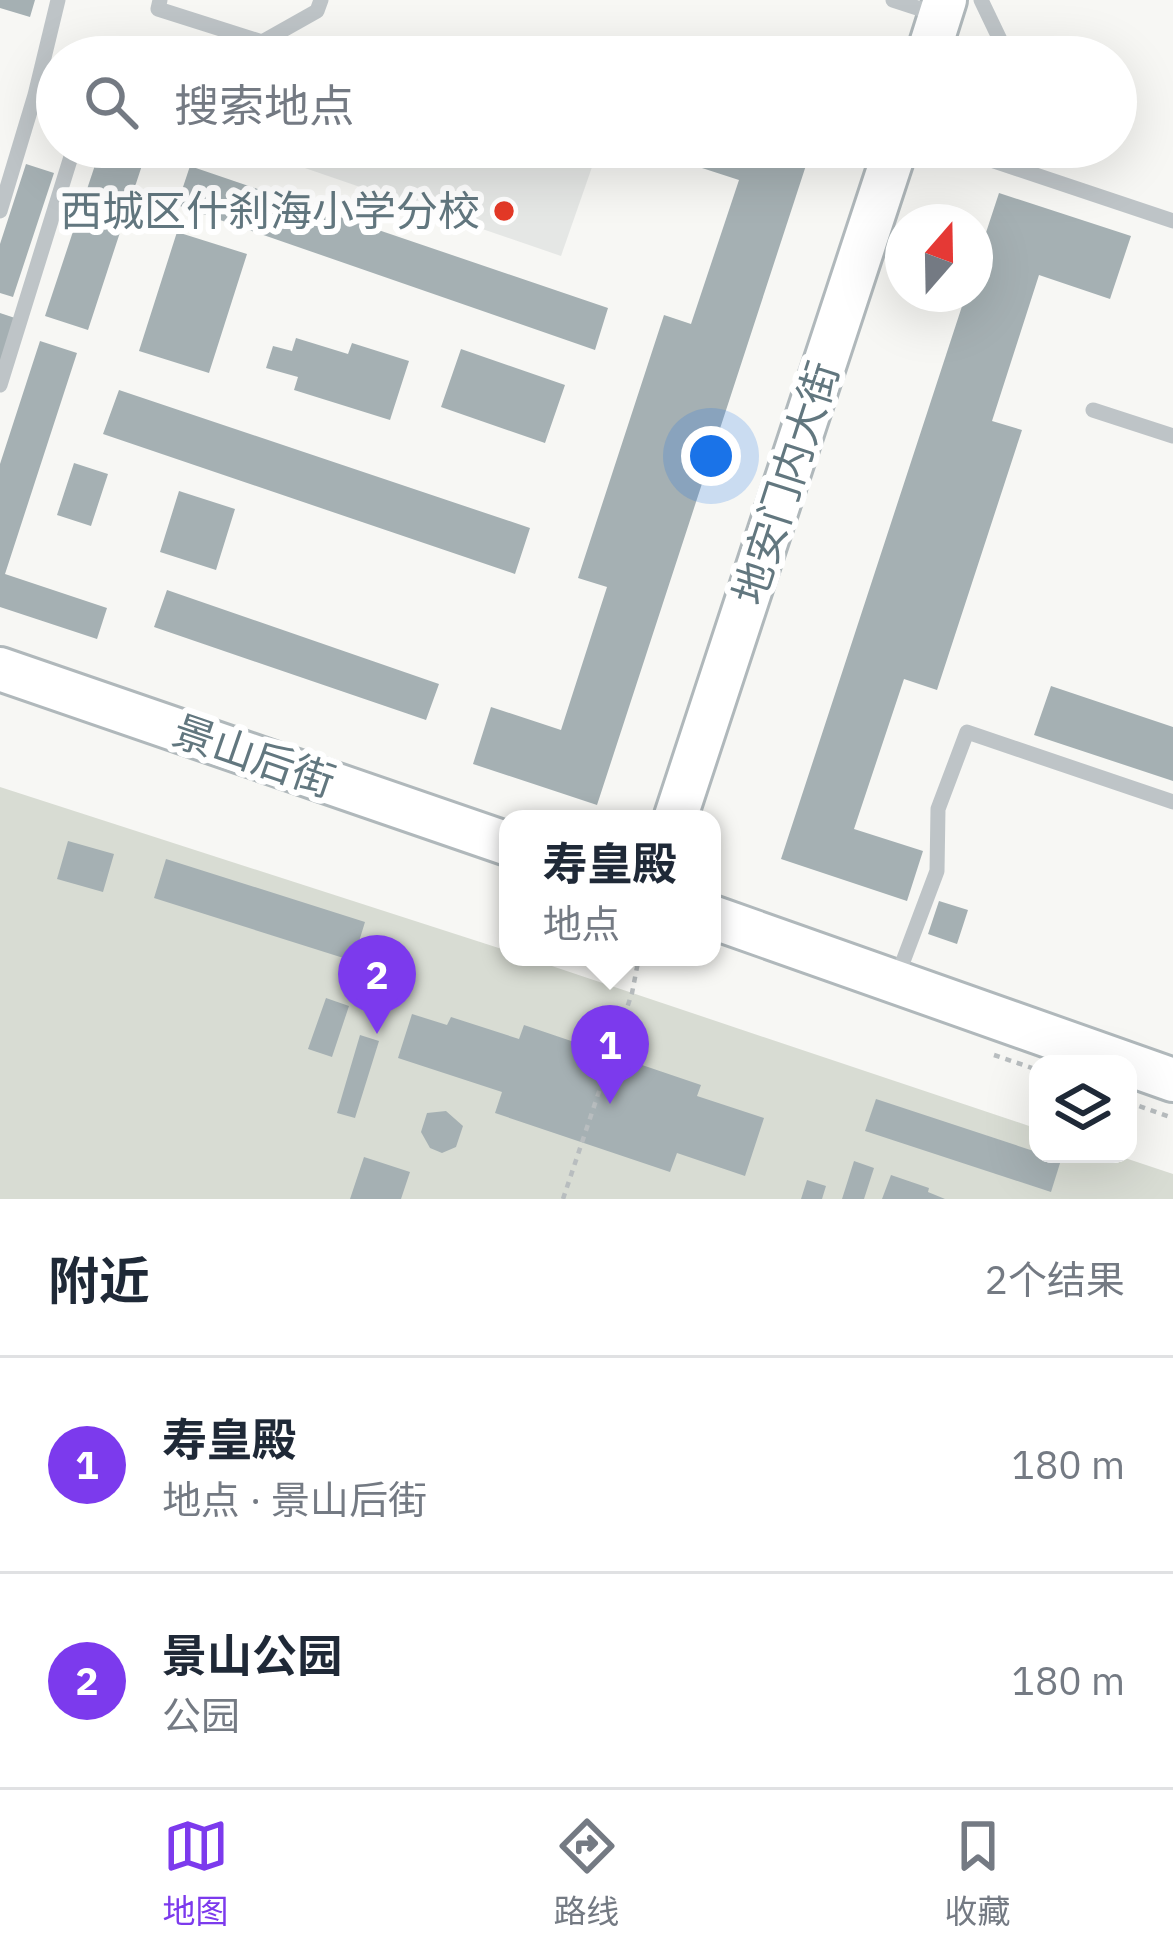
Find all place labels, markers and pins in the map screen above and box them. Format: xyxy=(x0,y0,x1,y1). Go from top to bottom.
place label: 西城区什刹海小学分校 xyxy=(60,183,480,238)
marker: 西城区什刹海小学分校 xyxy=(491,198,517,224)
pin: 2 xyxy=(338,935,416,1034)
pin: 1 xyxy=(571,1005,649,1104)

